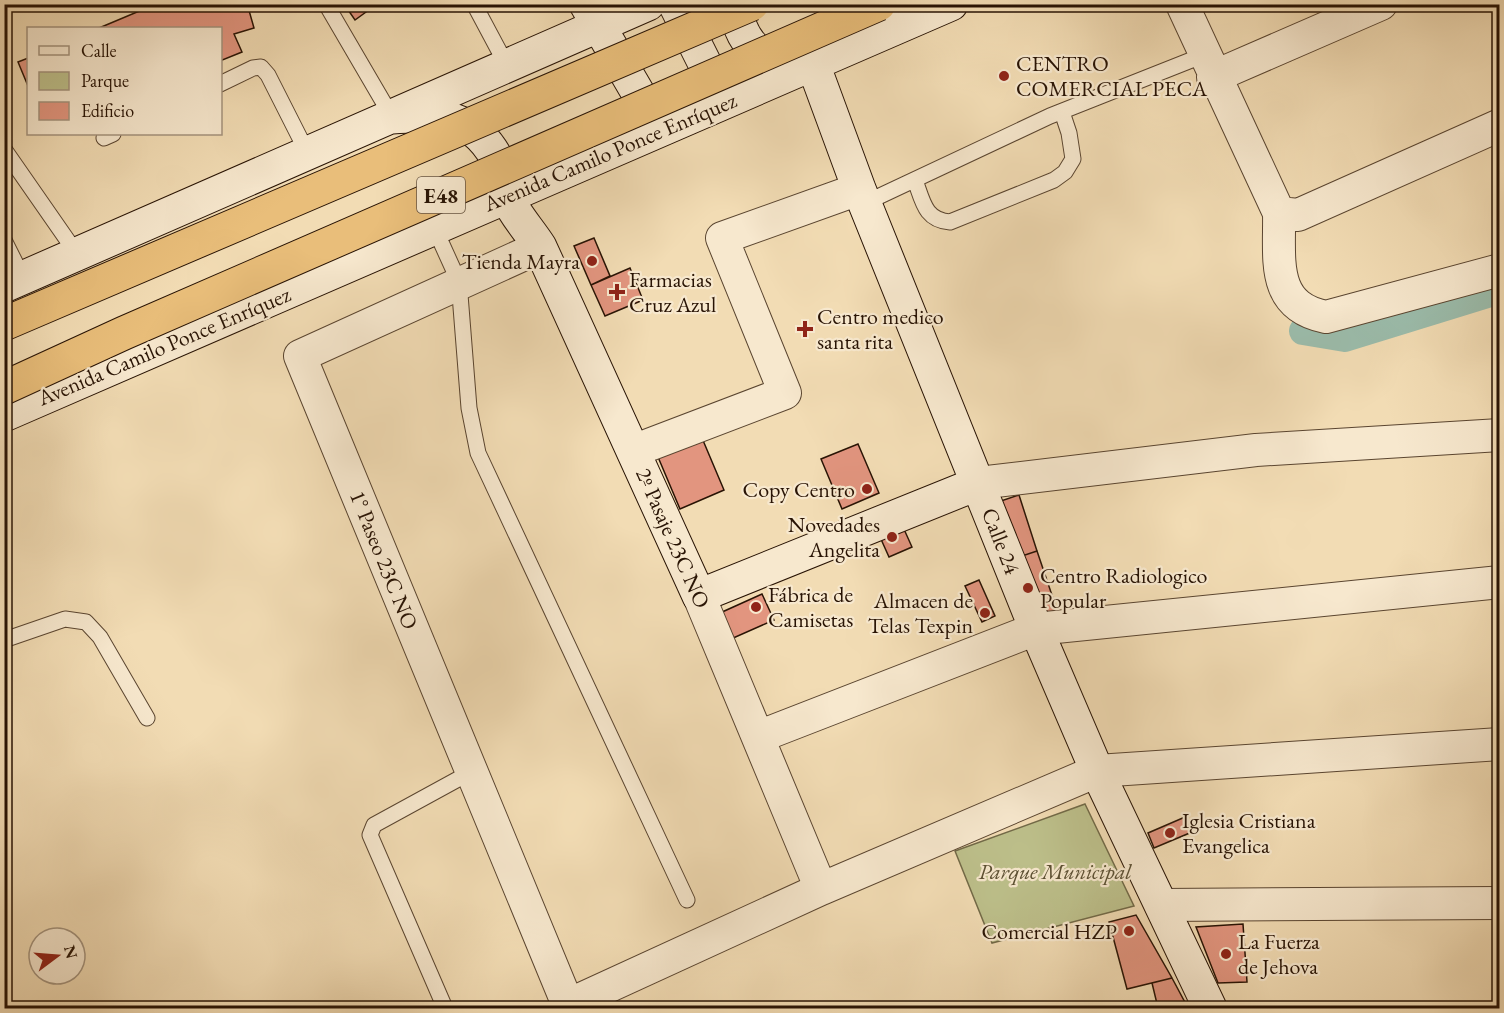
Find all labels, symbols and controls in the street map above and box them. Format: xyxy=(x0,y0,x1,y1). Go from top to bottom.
legend xyxy=(27,27,222,135)
text: Calle xyxy=(81,39,117,62)
place label: CENTRO COMERCIAL PECA xyxy=(1016,49,1208,103)
text: Parque xyxy=(81,69,129,92)
marker: CENTRO COMERCIAL PECA xyxy=(997,69,1011,83)
street label: Avenida Camilo Ponce Enríquez xyxy=(478,85,741,219)
text: Edificio xyxy=(81,99,134,122)
road number: E48 xyxy=(417,177,465,213)
place label: Tienda Mayra xyxy=(462,247,580,276)
marker: Tienda Mayra xyxy=(585,254,599,268)
place label: Farmacias Cruz Azul xyxy=(629,265,716,319)
street label: Avenida Camilo Ponce Enríquez xyxy=(32,279,295,413)
marker: Farmacias Cruz Azul xyxy=(610,285,624,299)
place label: Centro medico santa rita xyxy=(817,302,944,356)
marker: Centro medico santa rita xyxy=(798,322,812,336)
street label: 2º Pasaje 23C NO xyxy=(629,463,717,613)
place label: Copy Centro xyxy=(743,475,855,504)
marker: Copy Centro xyxy=(860,482,874,496)
street label: 1° Paseo 23C NO xyxy=(343,486,425,634)
street label: Calle 24 xyxy=(975,504,1027,579)
place label: Novedades Angelita xyxy=(788,510,880,564)
marker: Novedades Angelita xyxy=(885,530,899,544)
place label: Centro Radiologico Popular xyxy=(1040,561,1208,615)
place label: Fábrica de Camisetas xyxy=(768,580,853,634)
marker: Centro Radiologico Popular xyxy=(1021,581,1035,595)
place label: Almacen de Telas Texpin xyxy=(868,586,973,640)
marker: Fábrica de Camisetas xyxy=(749,600,763,614)
marker: Almacen de Telas Texpin xyxy=(978,606,992,620)
place label: Iglesia Cristiana Evangelica xyxy=(1182,806,1316,860)
marker: Iglesia Cristiana Evangelica xyxy=(1163,826,1177,840)
park label: Parque Municipal xyxy=(979,857,1132,886)
place label: Comercial HZP xyxy=(981,917,1117,946)
marker: Comercial HZP xyxy=(1122,924,1136,938)
north arrow xyxy=(27,926,87,986)
place label: La Fuerza de Jehova xyxy=(1238,927,1320,981)
text: N xyxy=(59,943,83,961)
marker: La Fuerza de Jehova xyxy=(1219,947,1233,961)

